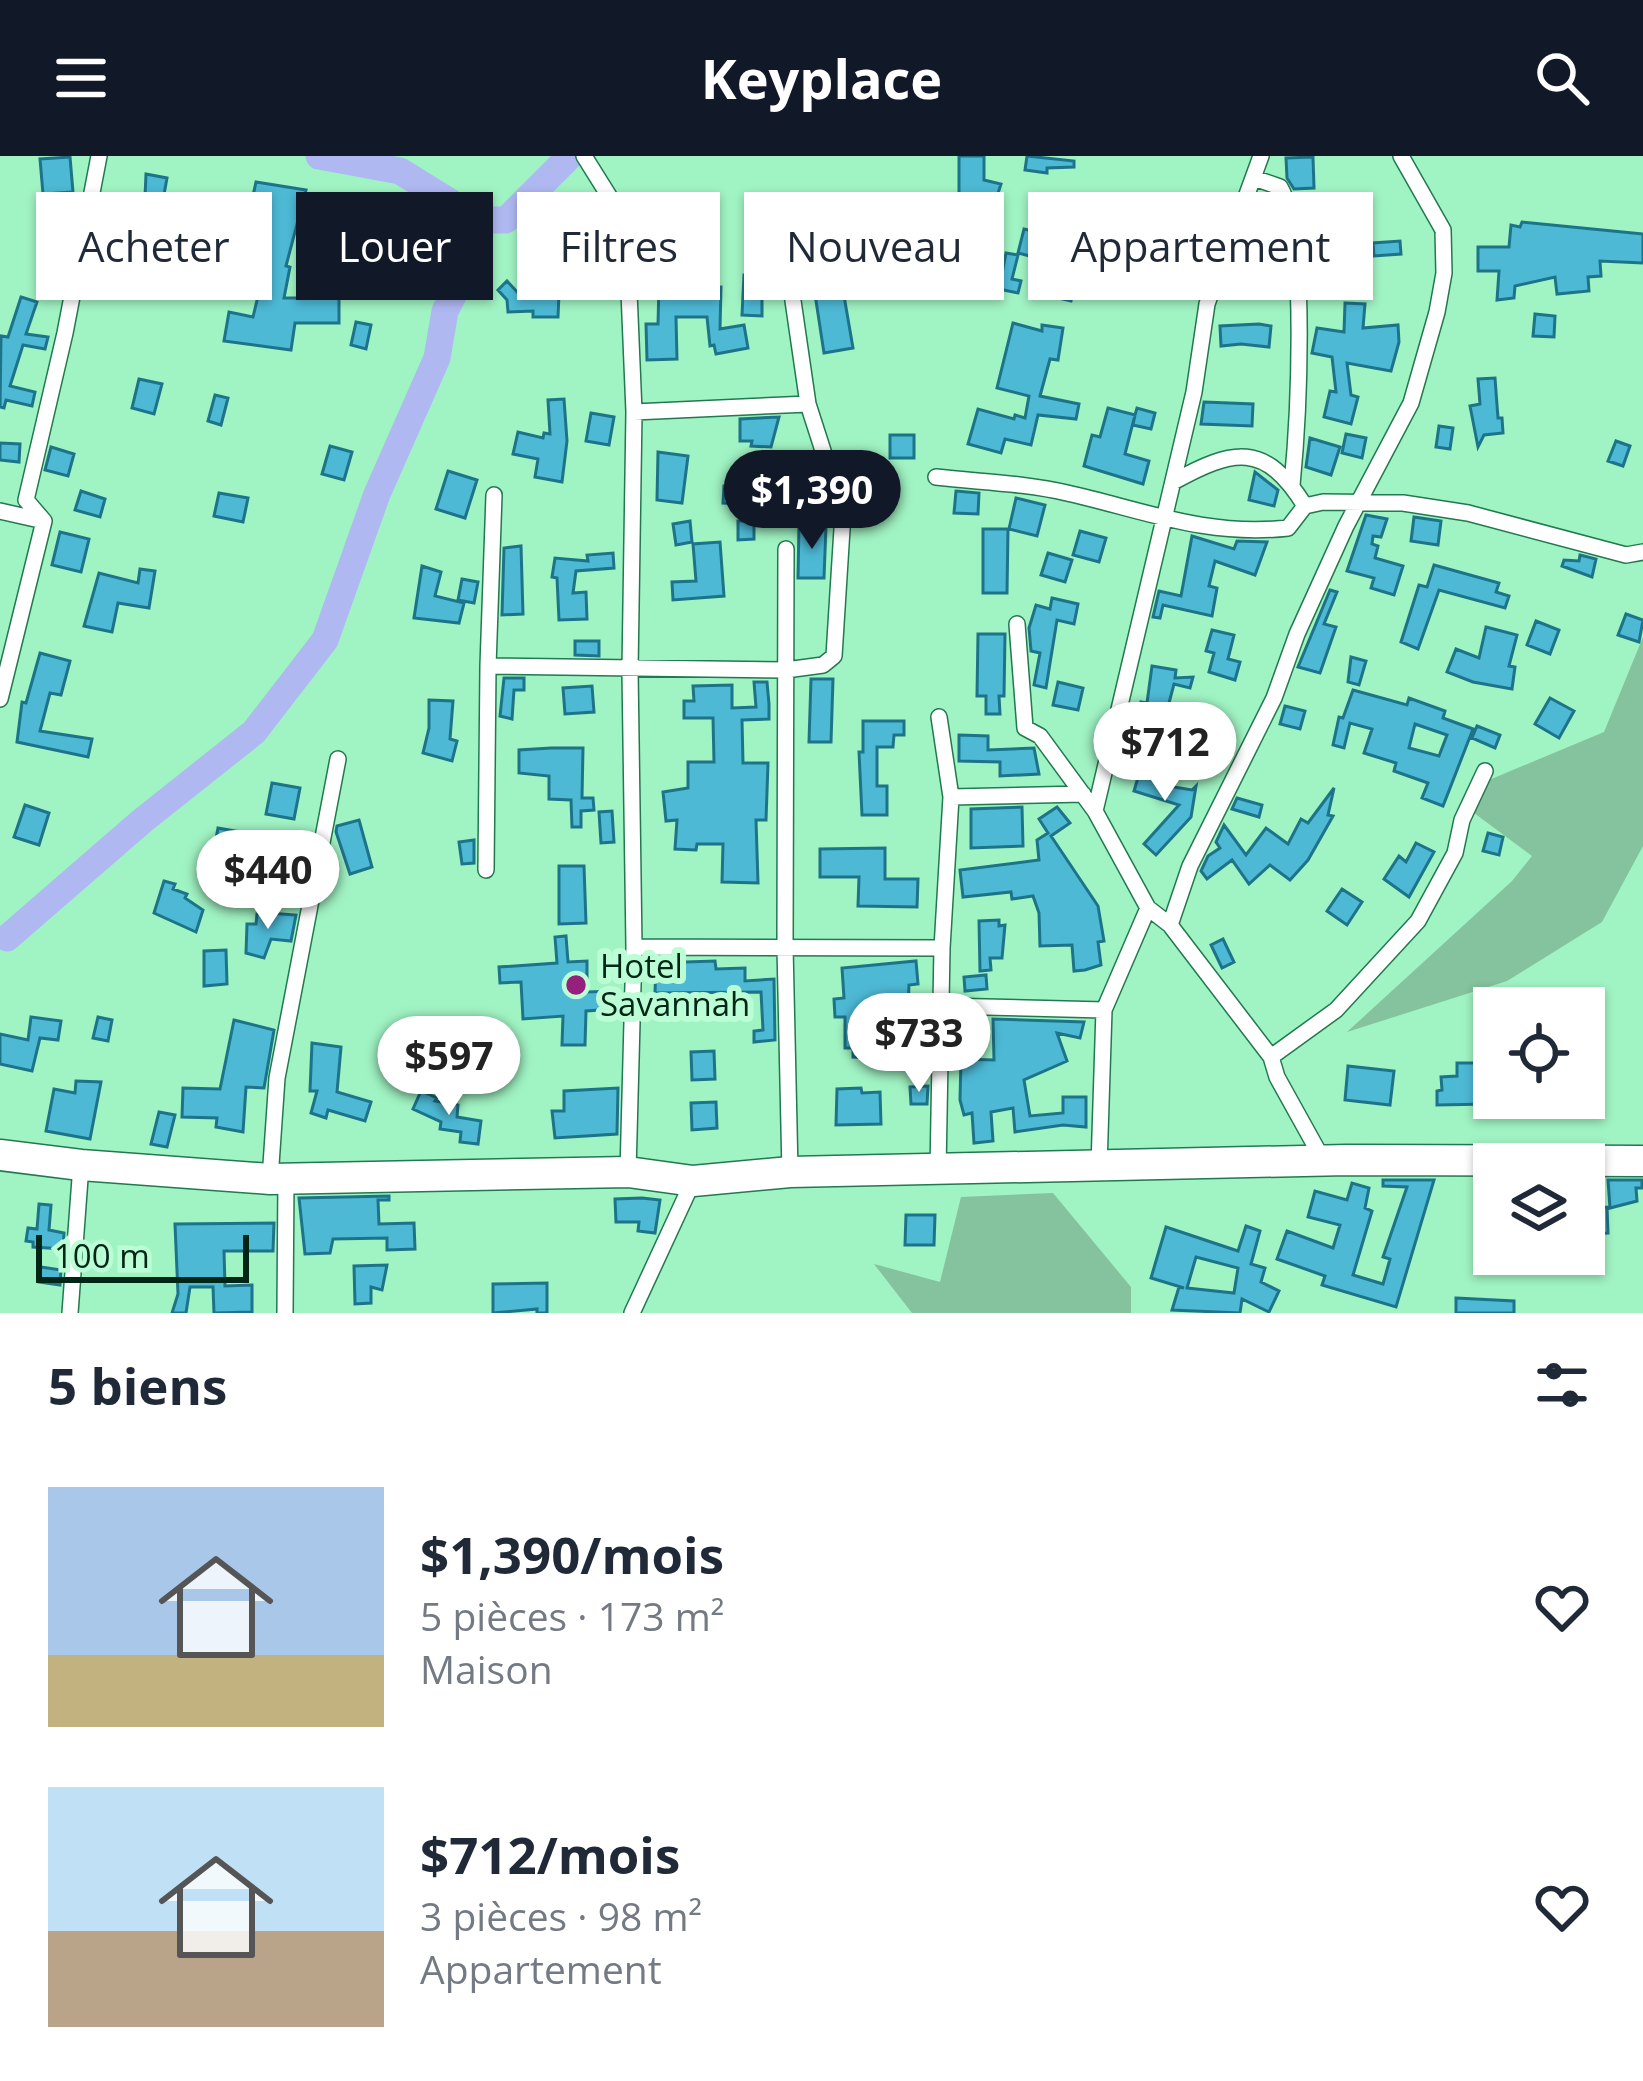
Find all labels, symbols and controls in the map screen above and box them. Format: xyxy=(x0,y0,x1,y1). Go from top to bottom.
text: Keyplace xyxy=(701,41,942,115)
icon: menu xyxy=(48,45,114,111)
icon: search xyxy=(1529,45,1595,111)
chip: Acheter xyxy=(36,192,272,300)
chip: Louer xyxy=(296,192,493,300)
chip: Filtres xyxy=(517,192,720,300)
chip: Nouveau xyxy=(744,192,1004,300)
chip: Appartement xyxy=(1028,192,1373,300)
pin: $1,390 xyxy=(714,450,910,552)
text: $1,390 xyxy=(751,462,873,515)
pin: $712 xyxy=(1094,702,1236,804)
text: $712 xyxy=(1120,714,1210,767)
pin: $440 xyxy=(197,830,339,932)
text: $440 xyxy=(223,842,313,895)
place label: Hotel Savannah xyxy=(600,943,750,1026)
marker: Hotel Savannah xyxy=(563,972,589,998)
map controls xyxy=(1473,987,1605,1275)
button: locate xyxy=(1473,987,1605,1119)
pin: $733 xyxy=(848,993,990,1095)
text: $733 xyxy=(874,1005,964,1058)
pin: $597 xyxy=(378,1016,520,1118)
text: $597 xyxy=(404,1028,494,1081)
button: layers xyxy=(1473,1143,1605,1275)
scale bar xyxy=(36,1229,249,1282)
text: 100 m xyxy=(54,1233,150,1278)
text: 5 biens xyxy=(48,1350,227,1420)
icon: filters xyxy=(1529,1352,1595,1418)
text: $1,390/mois xyxy=(420,1519,724,1589)
icon: home xyxy=(144,1535,288,1679)
icon: heart xyxy=(1529,1574,1595,1640)
text: 5 pièces · 173 m² xyxy=(420,1589,724,1642)
text: Maison xyxy=(420,1642,553,1695)
text: $712/mois xyxy=(420,1819,680,1889)
icon: home xyxy=(144,1835,288,1979)
icon: heart xyxy=(1529,1874,1595,1940)
text: 3 pièces · 98 m² xyxy=(420,1889,702,1942)
text: Appartement xyxy=(420,1942,662,1995)

